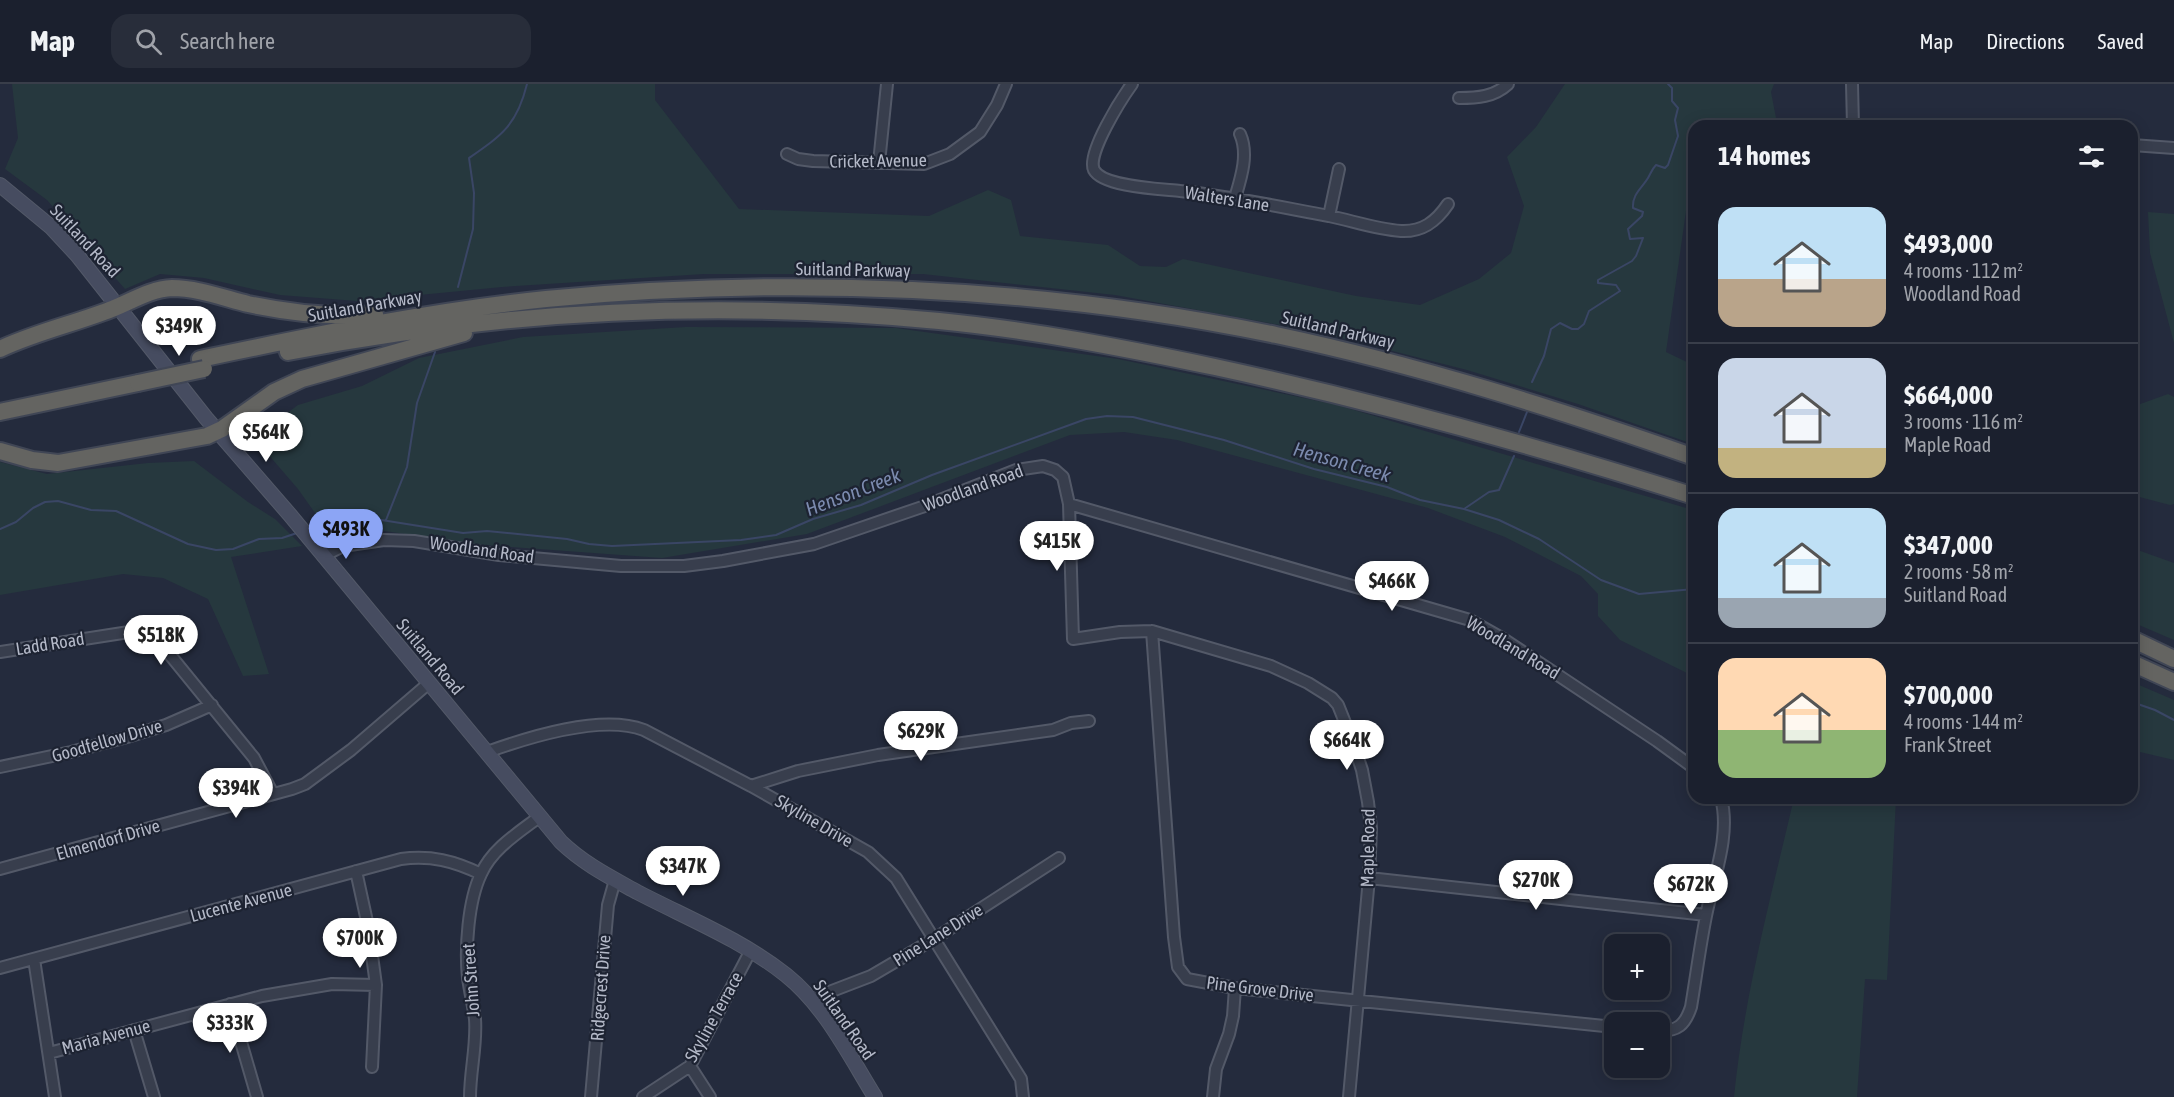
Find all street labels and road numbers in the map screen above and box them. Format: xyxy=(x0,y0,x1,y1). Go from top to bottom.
street label: Cricket Avenue xyxy=(829,149,927,172)
street label: Walters Lane xyxy=(1183,181,1271,216)
street label: Suitland Road xyxy=(46,200,125,282)
street label: Suitland Parkway xyxy=(795,258,911,281)
street label: Suitland Parkway xyxy=(307,285,423,326)
street label: Suitland Parkway xyxy=(1280,306,1396,353)
street label: Woodland Road xyxy=(920,460,1026,515)
street label: Woodland Road xyxy=(429,532,536,567)
street label: Woodland Road xyxy=(1463,611,1564,684)
street label: Suitland Road xyxy=(393,614,468,699)
street label: Ladd Road xyxy=(14,628,86,659)
street label: Goodfellow Drive xyxy=(49,715,165,766)
street label: Skyline Drive xyxy=(772,790,857,851)
street label: Maple Road xyxy=(1356,809,1379,887)
street label: Elmendorf Drive xyxy=(54,815,162,864)
street label: Lucente Avenue xyxy=(188,879,294,926)
street label: Pine Lane Drive xyxy=(889,899,986,970)
street label: Ridgecrest Drive xyxy=(586,934,615,1042)
street label: John Street xyxy=(457,943,484,1017)
street label: Skyline Terrace xyxy=(680,968,747,1065)
street label: Pine Grove Drive xyxy=(1205,972,1315,1006)
street label: Suitland Road xyxy=(809,976,880,1064)
street label: Maria Avenue xyxy=(59,1015,152,1058)

